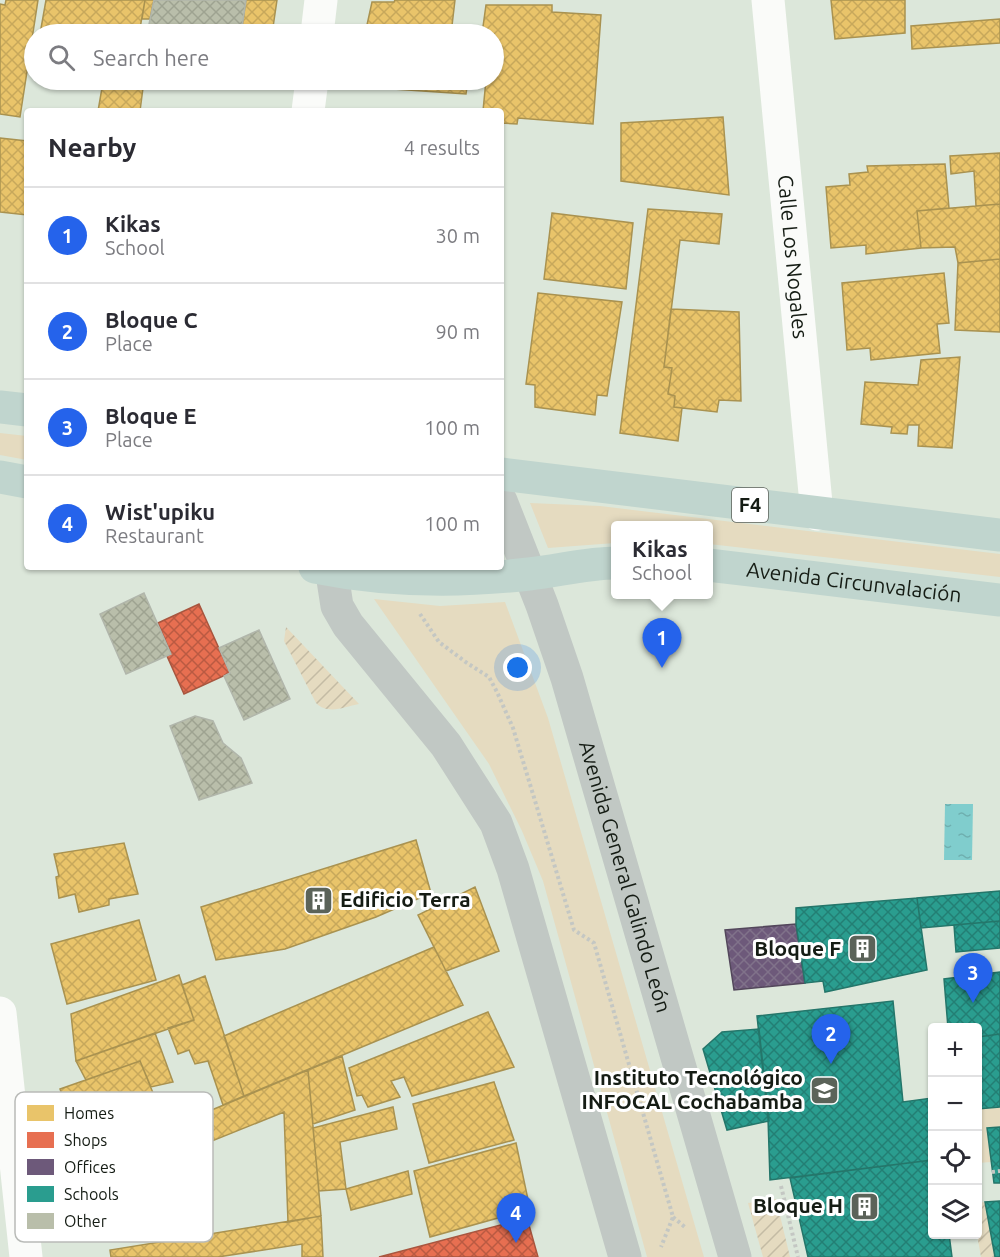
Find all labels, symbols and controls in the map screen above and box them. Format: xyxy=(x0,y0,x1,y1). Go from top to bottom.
search box xyxy=(24,24,504,90)
icon: search xyxy=(45,41,78,74)
text: Search here xyxy=(93,45,209,70)
text: Nearby xyxy=(48,133,136,162)
text: 4 results xyxy=(404,136,480,159)
street label: Calle Los Nogales xyxy=(774,174,813,340)
text: Kikas xyxy=(105,211,161,236)
text: 1 xyxy=(62,224,73,247)
text: 30 m xyxy=(436,224,480,247)
text: School xyxy=(105,236,165,259)
text: Bloque C xyxy=(105,307,198,332)
text: 2 xyxy=(62,320,73,343)
text: 90 m xyxy=(436,320,480,343)
text: Place xyxy=(105,332,153,355)
text: Bloque E xyxy=(105,403,197,428)
text: 3 xyxy=(62,416,73,439)
text: 100 m xyxy=(424,416,480,439)
text: Place xyxy=(105,428,153,451)
road number: F4 xyxy=(732,488,768,522)
text: Wist'upiku xyxy=(105,499,215,524)
text: 4 xyxy=(62,512,73,535)
text: 100 m xyxy=(424,512,480,535)
popup xyxy=(611,521,713,599)
text: Restaurant xyxy=(105,524,204,547)
text: Kikas xyxy=(632,536,688,561)
street label: Avenida Circunvalación xyxy=(745,557,963,606)
text: School xyxy=(632,561,692,584)
pin: 1 xyxy=(642,618,682,668)
your location xyxy=(503,653,532,682)
street label: Avenida General Galindo León xyxy=(575,738,676,1015)
building icon: Edificio Terra xyxy=(303,884,335,916)
place label: Edificio Terra xyxy=(340,887,471,911)
building icon: Bloque F xyxy=(846,933,878,965)
place label: Bloque F xyxy=(754,936,841,960)
pin: 3 xyxy=(954,954,992,1003)
pin: 2 xyxy=(812,1014,850,1064)
map controls xyxy=(928,1023,982,1239)
button: + xyxy=(928,1023,982,1077)
place label: Instituto Tecnológico INFOCAL Cochabamba xyxy=(582,1065,803,1113)
school or university icon: Instituto Tecnológico INFOCAL Cochabamba xyxy=(808,1074,840,1106)
button: − xyxy=(928,1077,982,1131)
legend xyxy=(15,1092,213,1242)
text: Homes xyxy=(64,1104,114,1122)
text: Shops xyxy=(64,1131,107,1149)
button: locate xyxy=(928,1131,982,1185)
text: Offices xyxy=(64,1158,116,1176)
text: Schools xyxy=(64,1185,119,1203)
button: layers xyxy=(928,1185,982,1239)
building icon: Bloque H xyxy=(848,1190,880,1222)
place label: Bloque H xyxy=(753,1193,843,1217)
pin: 4 xyxy=(496,1194,536,1243)
text: Other xyxy=(64,1212,107,1230)

